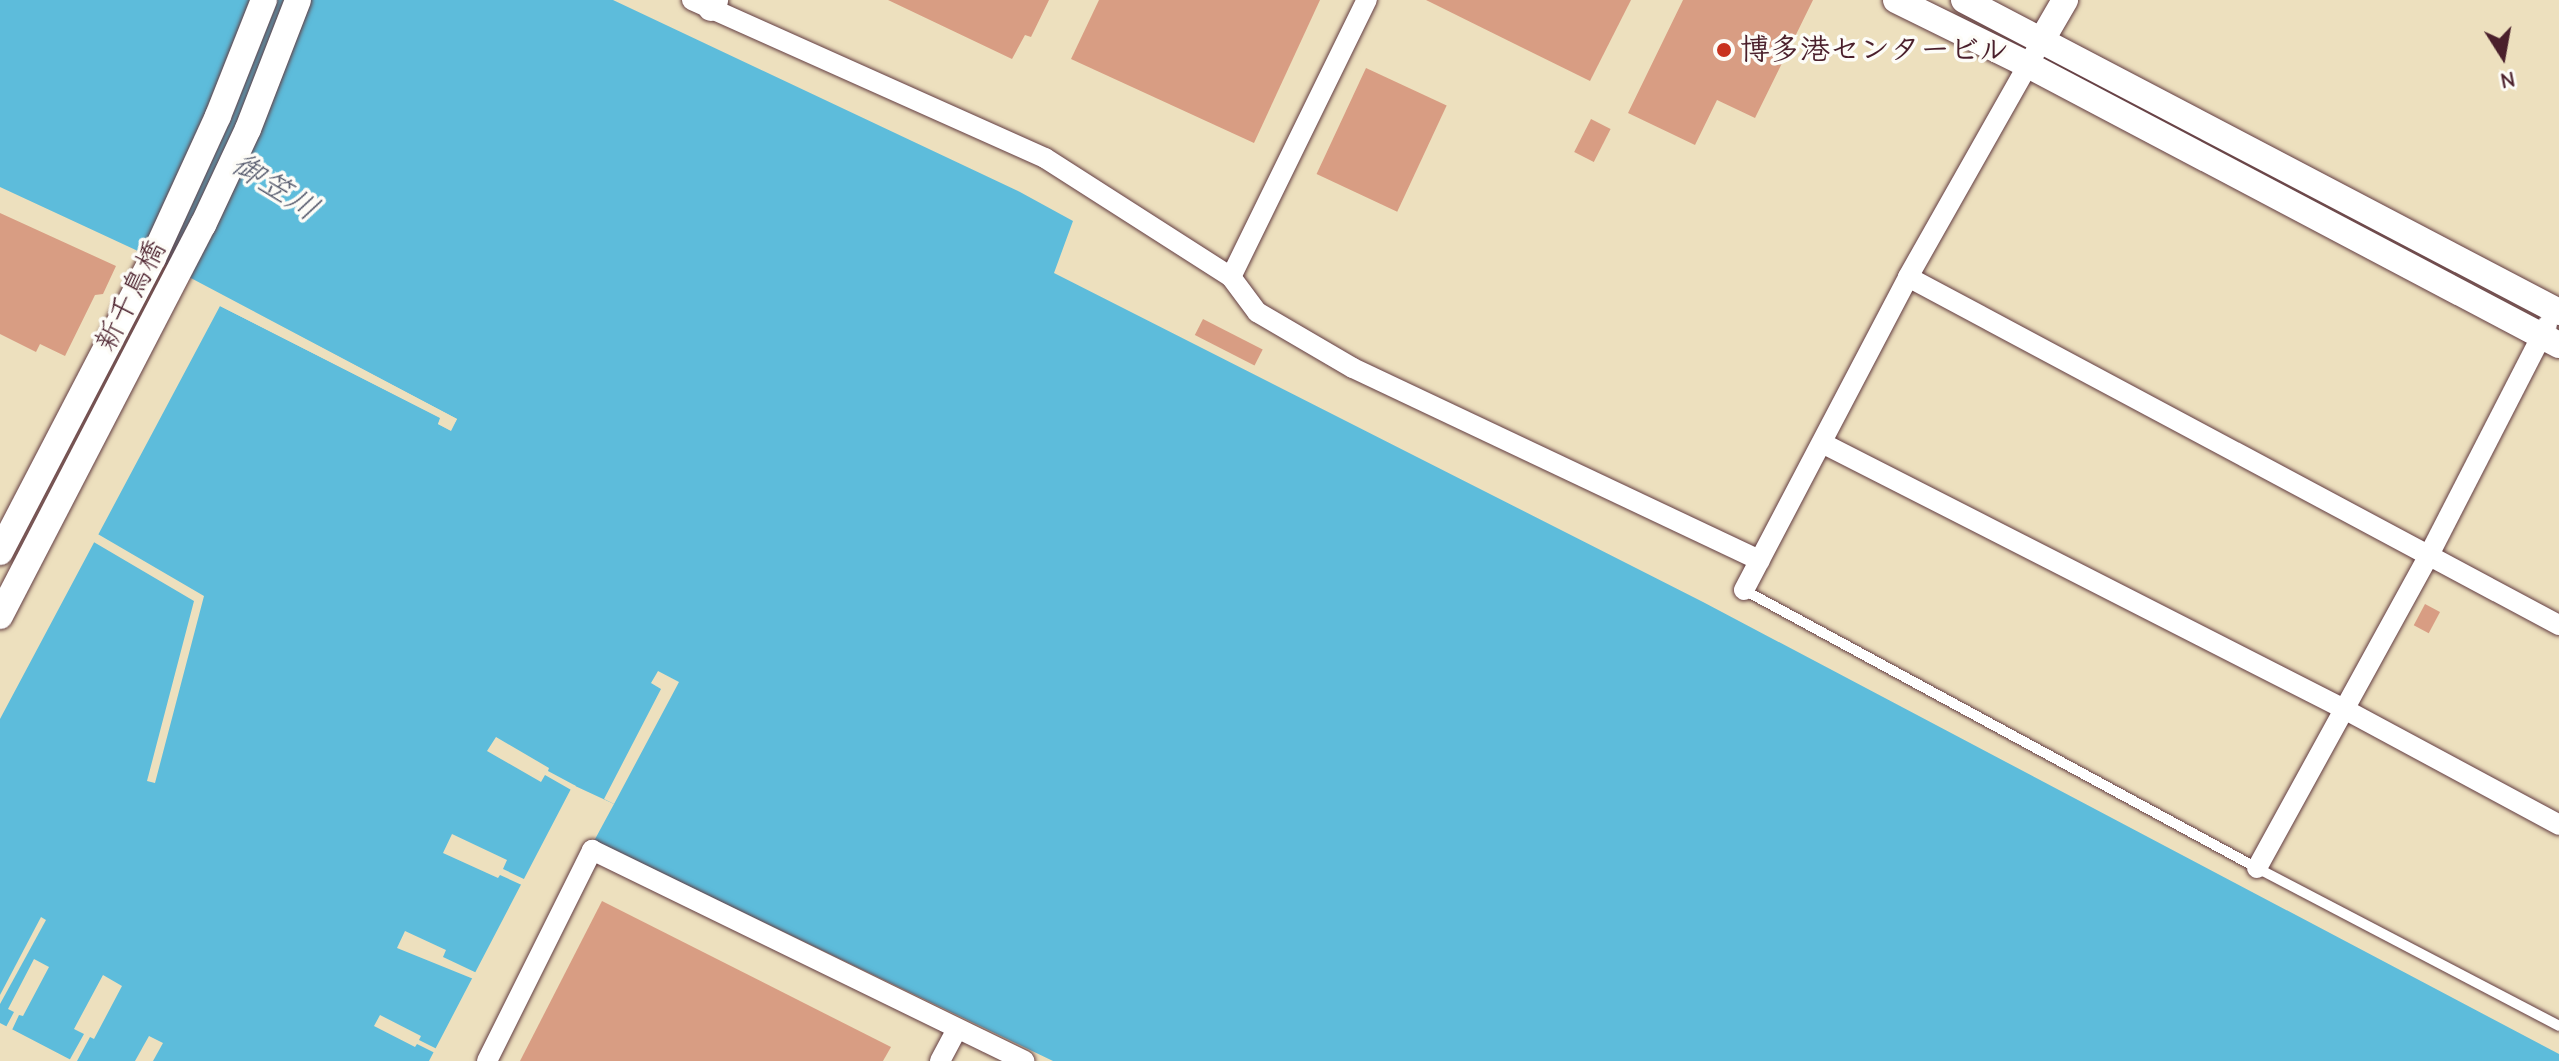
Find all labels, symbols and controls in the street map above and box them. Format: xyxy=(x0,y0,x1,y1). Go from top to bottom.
north arrow xyxy=(2463,16,2543,96)
place label: 博多港センタービル xyxy=(1740,32,2010,68)
marker: 博多港センタービル xyxy=(1715,41,1733,59)
text: N xyxy=(2498,65,2517,94)
water label: 御笠川 xyxy=(224,145,326,229)
street label: 新千鳥橋 xyxy=(88,234,174,358)

